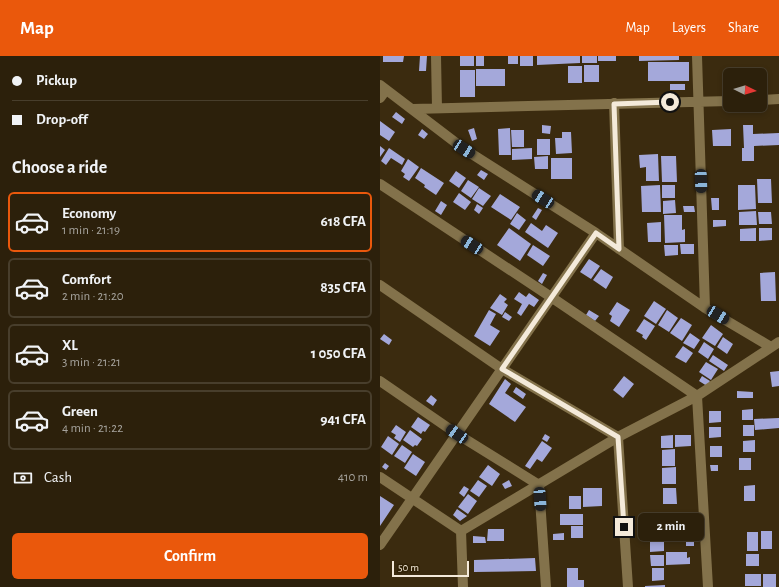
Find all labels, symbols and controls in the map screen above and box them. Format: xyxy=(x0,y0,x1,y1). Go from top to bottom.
text: Map xyxy=(20,19,54,38)
text: Map xyxy=(625,21,650,35)
text: Layers xyxy=(672,21,706,35)
text: Share xyxy=(728,21,759,35)
north arrow xyxy=(723,68,767,112)
map controls xyxy=(723,68,767,112)
text: Pickup xyxy=(36,73,77,88)
route start xyxy=(661,93,679,111)
text: Drop-off xyxy=(36,112,88,127)
car xyxy=(451,137,477,161)
text: Choose a ride xyxy=(12,159,107,177)
car xyxy=(695,169,707,193)
car xyxy=(530,187,556,211)
icon: car xyxy=(14,204,50,240)
text: Economy xyxy=(62,206,116,221)
text: 618 CFA xyxy=(320,214,366,229)
text: 1 min · 21:19 xyxy=(62,224,120,237)
car xyxy=(459,233,485,257)
icon: car xyxy=(14,270,50,306)
text: Comfort xyxy=(62,272,111,287)
text: 835 CFA xyxy=(320,280,366,295)
text: 2 min · 21:20 xyxy=(62,290,124,303)
car xyxy=(705,304,731,326)
icon: car xyxy=(14,336,50,372)
text: XL xyxy=(62,338,78,353)
text: 1 050 CFA xyxy=(311,346,366,361)
text: 3 min · 21:21 xyxy=(62,356,121,369)
icon: car xyxy=(14,402,50,438)
text: Green xyxy=(62,404,98,419)
text: 941 CFA xyxy=(320,412,366,427)
text: 4 min · 21:22 xyxy=(62,422,123,435)
car xyxy=(444,422,470,446)
icon: cash xyxy=(12,467,34,489)
text: Cash xyxy=(44,470,72,485)
text: 410 m xyxy=(338,471,368,484)
car xyxy=(533,487,547,511)
callout: 2 min xyxy=(638,513,704,541)
route end xyxy=(615,518,633,536)
text: 2 min xyxy=(657,520,685,533)
button: Confirm xyxy=(12,533,368,579)
scale bar xyxy=(392,559,469,578)
text: 50 m xyxy=(398,562,419,573)

